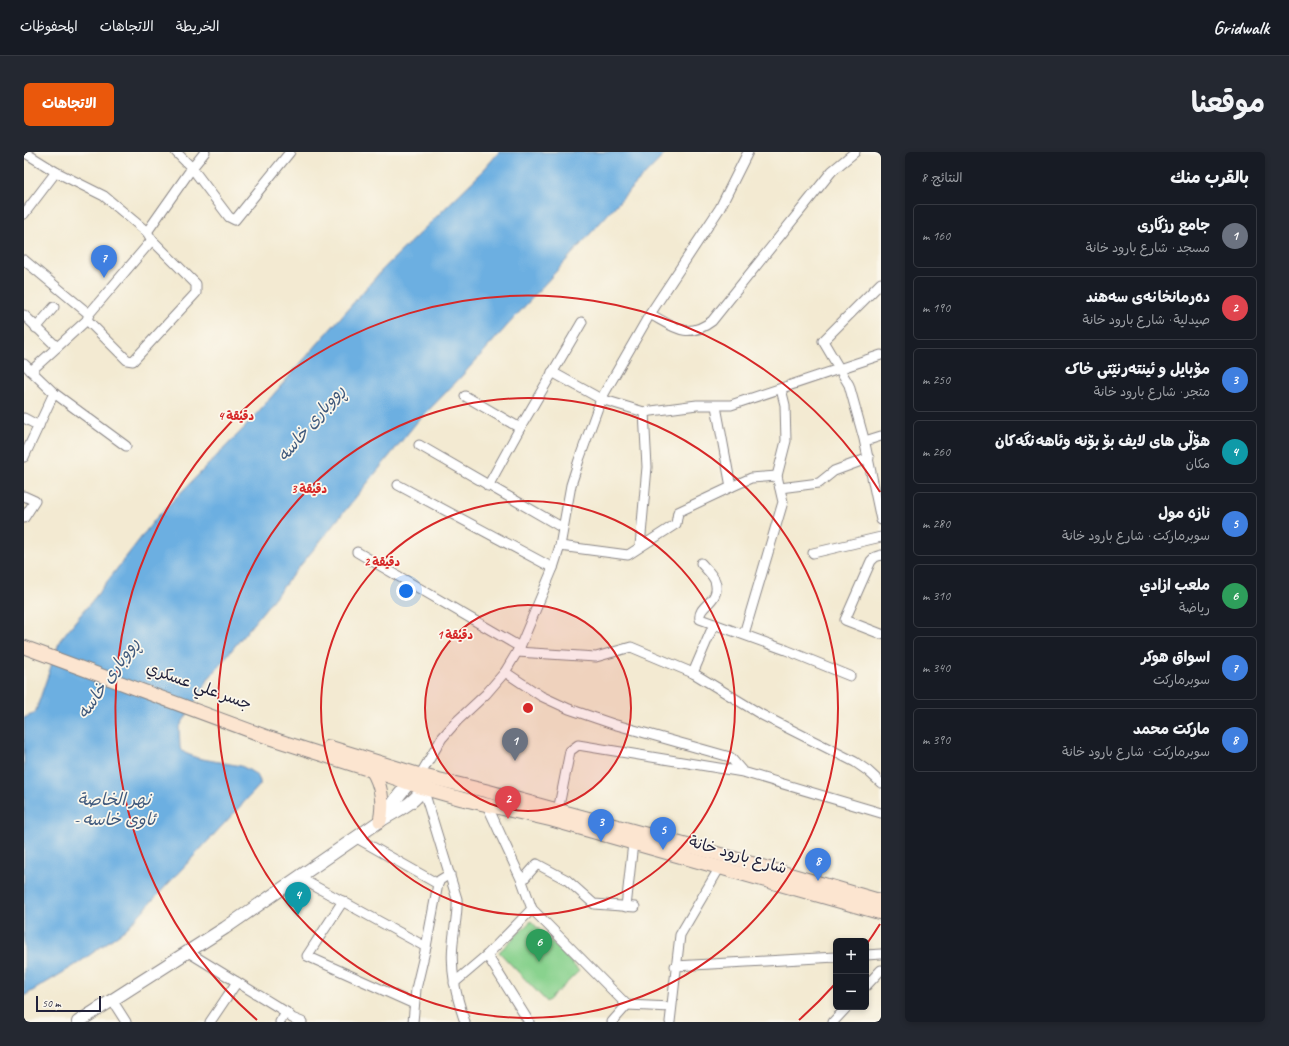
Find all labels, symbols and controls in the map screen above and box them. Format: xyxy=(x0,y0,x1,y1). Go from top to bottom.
text: Gridwalk xyxy=(1213,16,1269,40)
text: المحفوظات xyxy=(20,18,78,35)
text: الاتجاهات xyxy=(100,18,154,35)
text: الخريطة xyxy=(176,18,219,35)
button: الاتجاهات xyxy=(24,83,114,126)
text: موقعنا xyxy=(1191,85,1265,120)
text: بالقرب منك xyxy=(1170,167,1249,188)
text: النتائج: 8 xyxy=(921,170,963,186)
text: جامع رزگاری xyxy=(1137,216,1210,235)
text: 160 m xyxy=(922,228,950,244)
text: 1 xyxy=(1232,228,1238,244)
text: مسجد · شارع بارود خانة xyxy=(1086,240,1210,256)
pin: 7 xyxy=(91,245,117,278)
text: دەرمانخانەی سەهند xyxy=(1086,288,1210,307)
text: 190 m xyxy=(922,300,950,316)
text: 2 xyxy=(1232,300,1238,316)
text: صيدلية · شارع بارود خانة xyxy=(1083,312,1210,328)
text: مۆبایل و ئینتەرنێتی خاک xyxy=(1065,360,1210,379)
text: 250 m xyxy=(922,372,950,388)
text: 3 xyxy=(1232,372,1238,388)
water label: ڕووباری خاسە xyxy=(273,380,353,468)
text: متجر · شارع بارود خانة xyxy=(1094,384,1210,400)
text: 4 دقيقة xyxy=(218,408,254,424)
text: هۆڵی های لایف بۆ بۆنە وئاهەنگەکان xyxy=(995,432,1210,451)
text: 260 m xyxy=(922,444,950,460)
text: 4 xyxy=(1232,444,1238,460)
text: مكان xyxy=(1186,456,1210,472)
text: 3 دقيقة xyxy=(291,481,327,497)
text: نازه مول xyxy=(1158,504,1210,523)
text: 280 m xyxy=(922,516,950,532)
text: 5 xyxy=(1232,516,1238,532)
text: سوبرماركت · شارع بارود خانة xyxy=(1062,528,1210,544)
text: 2 دقيقة xyxy=(364,554,400,570)
text: ملعب ازادي xyxy=(1139,576,1210,595)
your location xyxy=(396,581,416,601)
text: 310 m xyxy=(922,588,950,604)
text: 6 xyxy=(1232,588,1238,604)
text: رياضة xyxy=(1179,600,1210,616)
text: 1 دقيقة xyxy=(437,627,473,643)
water label: ڕووباری خاسە xyxy=(72,633,147,725)
text: اسواق هوكر xyxy=(1142,648,1210,667)
street label: جسر علي عسكري xyxy=(142,658,254,718)
text: 340 m xyxy=(922,660,950,676)
text: 7 xyxy=(1232,660,1238,676)
text: سوبرماركت xyxy=(1153,672,1210,688)
centre of rings xyxy=(521,701,535,715)
text: ماركت محمد xyxy=(1133,720,1210,739)
pin: 1 xyxy=(502,728,528,761)
text: 390 m xyxy=(922,732,950,748)
text: 8 xyxy=(1232,732,1238,748)
text: سوبرماركت · شارع بارود خانة xyxy=(1062,744,1210,760)
pin: 2 xyxy=(495,786,521,819)
water label: نهر الخاصة - ئاوی خاسە xyxy=(73,789,158,830)
pin: 3 xyxy=(588,809,614,842)
pin: 5 xyxy=(650,817,676,850)
street label: شارع بارود خانة xyxy=(686,831,789,880)
pin: 8 xyxy=(805,848,831,881)
pin: 4 xyxy=(285,882,311,915)
pin: 6 xyxy=(526,929,552,962)
map controls xyxy=(833,938,869,1010)
button: + xyxy=(833,938,869,974)
button: − xyxy=(833,974,869,1010)
scale bar xyxy=(36,994,101,1013)
text: 50 m xyxy=(42,996,61,1010)

